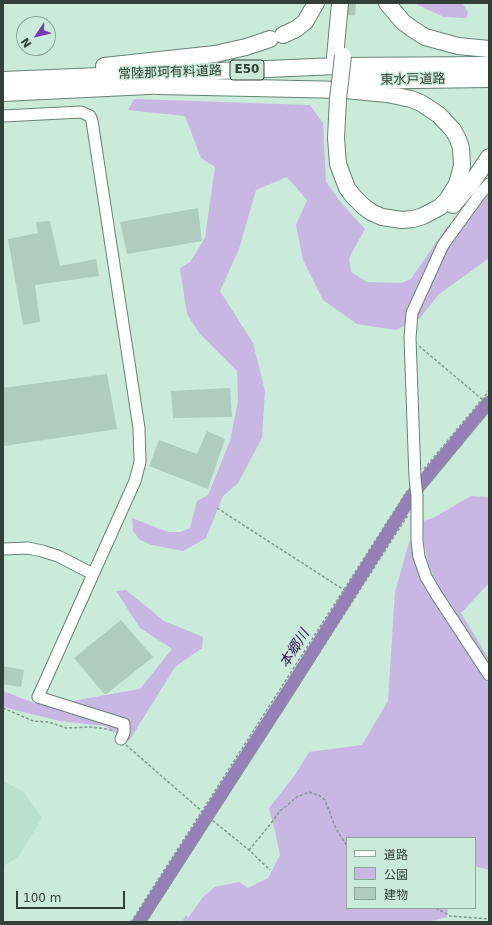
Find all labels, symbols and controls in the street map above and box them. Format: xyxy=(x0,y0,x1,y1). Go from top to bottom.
north arrow xyxy=(16,16,56,56)
text: N xyxy=(19,35,35,50)
road number: E50 xyxy=(230,60,264,80)
street label: 常陸那珂有料道路 xyxy=(118,63,222,83)
street label: 東水戸道路 xyxy=(380,72,446,88)
water label: 本郷川 xyxy=(277,627,313,671)
legend xyxy=(346,837,476,909)
text: 道路 xyxy=(384,848,408,862)
text: 公園 xyxy=(384,868,408,882)
scale bar xyxy=(18,883,127,909)
text: 建物 xyxy=(384,888,408,902)
text: 100 m xyxy=(23,891,61,905)

